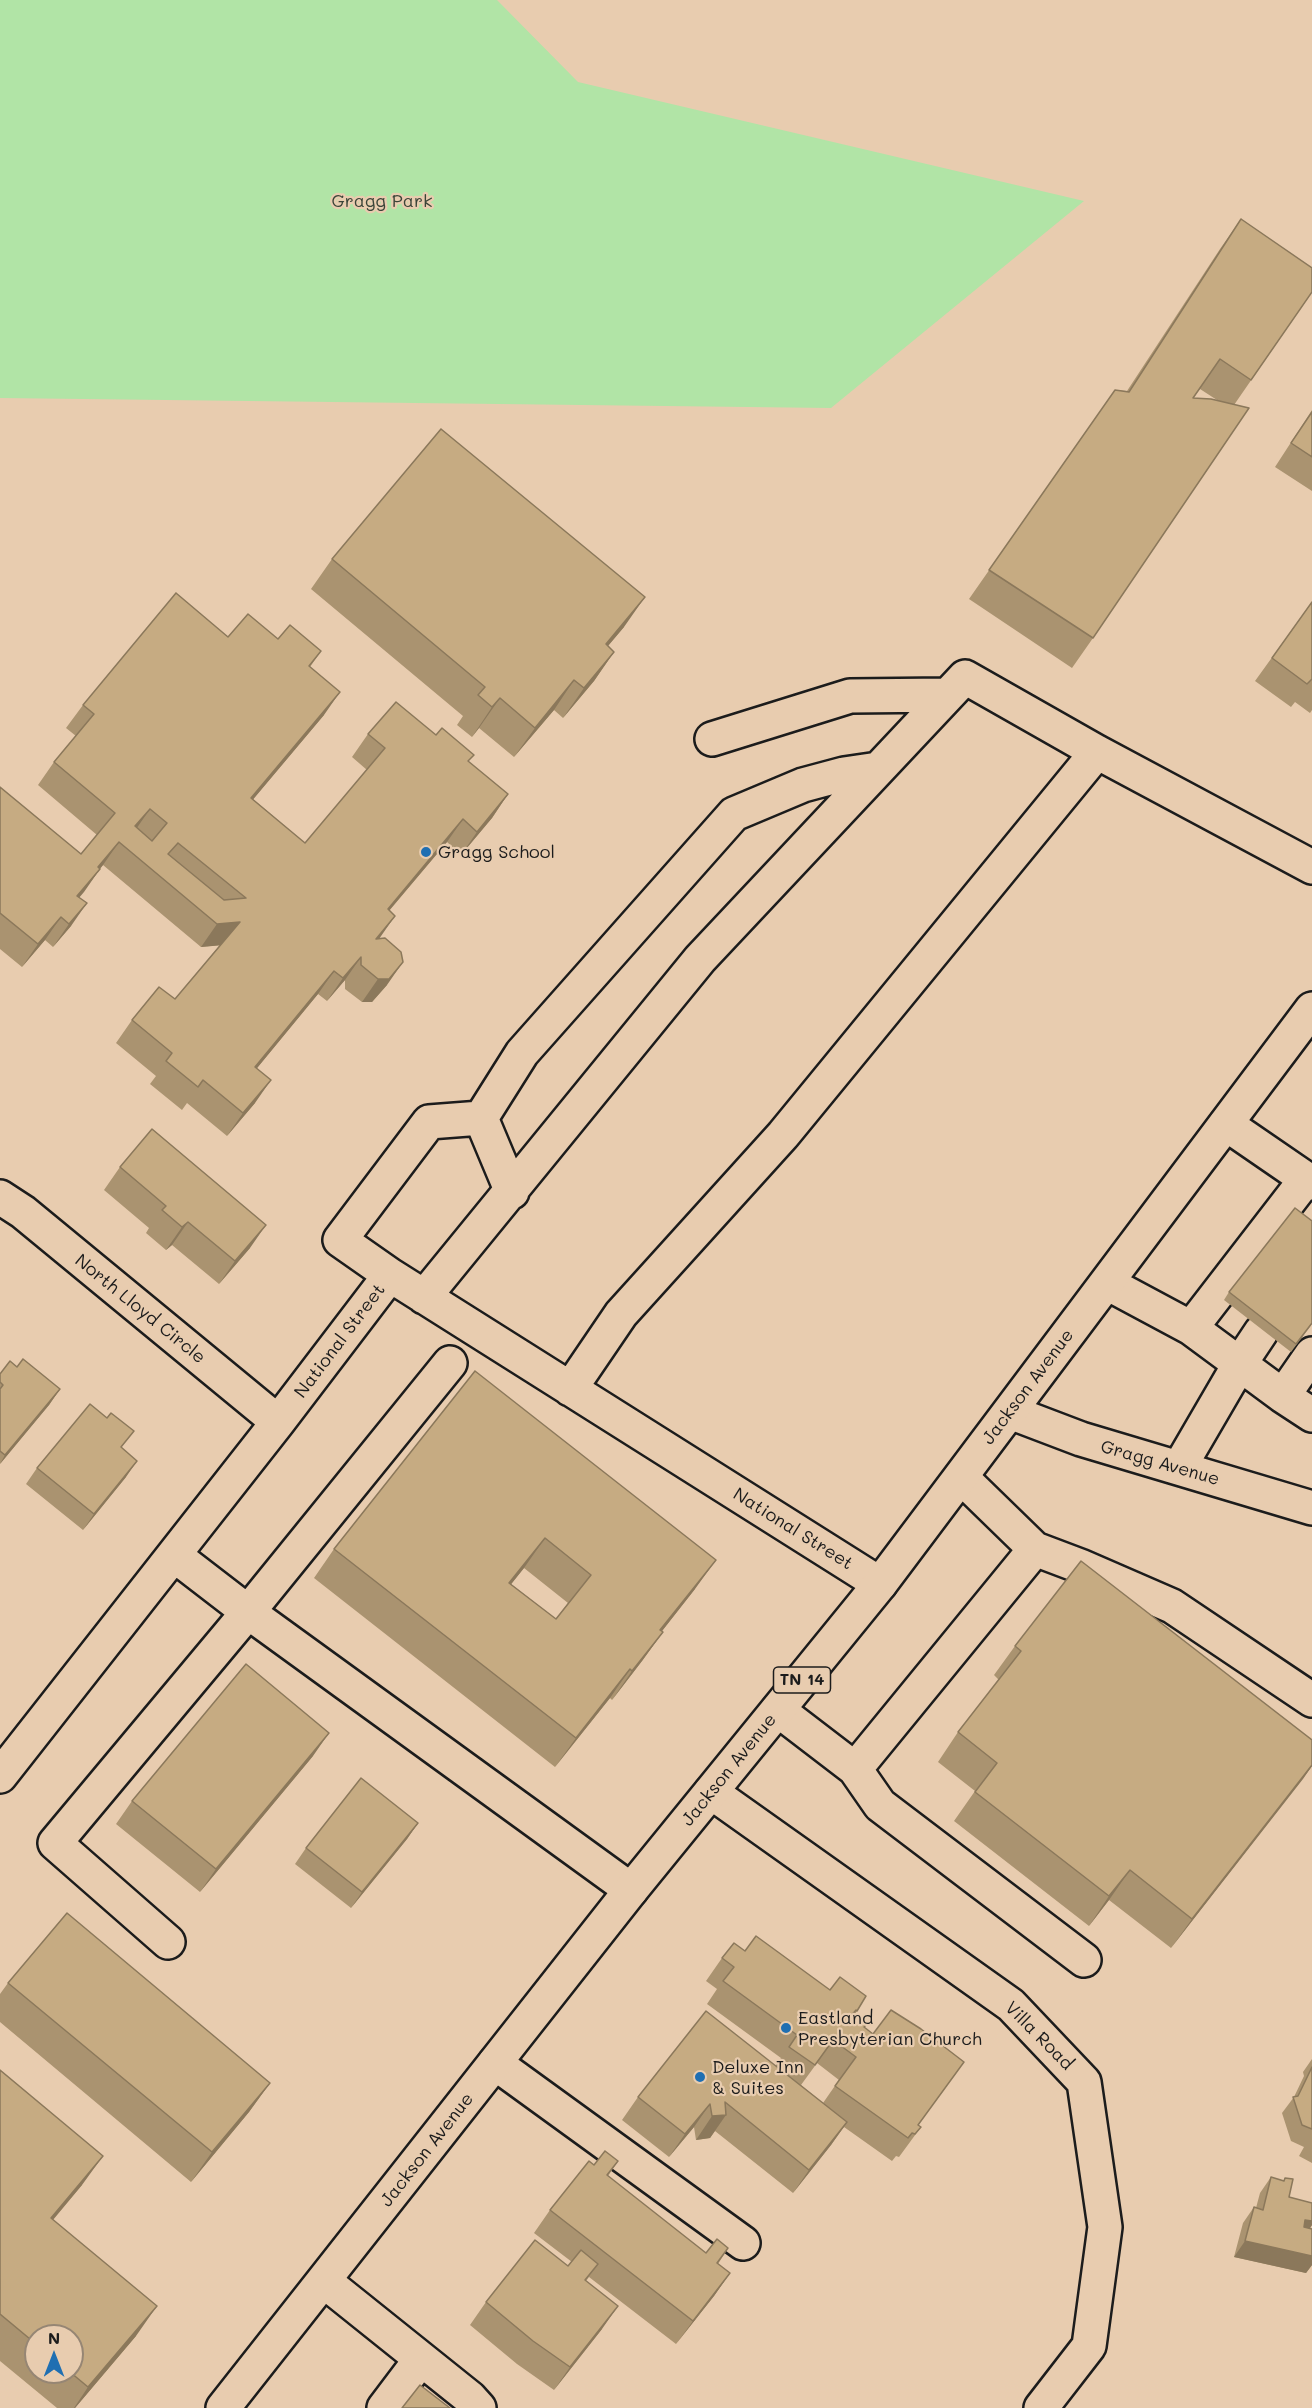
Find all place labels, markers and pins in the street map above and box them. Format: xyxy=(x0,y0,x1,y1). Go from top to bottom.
place label: Gragg School xyxy=(438,841,555,863)
marker: Gragg School xyxy=(419,845,433,859)
place label: Eastland Presbyterian Church xyxy=(798,2007,982,2050)
marker: Eastland Presbyterian Church xyxy=(779,2021,793,2035)
place label: Deluxe Inn & Suites xyxy=(712,2056,804,2098)
marker: Deluxe Inn & Suites xyxy=(693,2070,707,2084)

